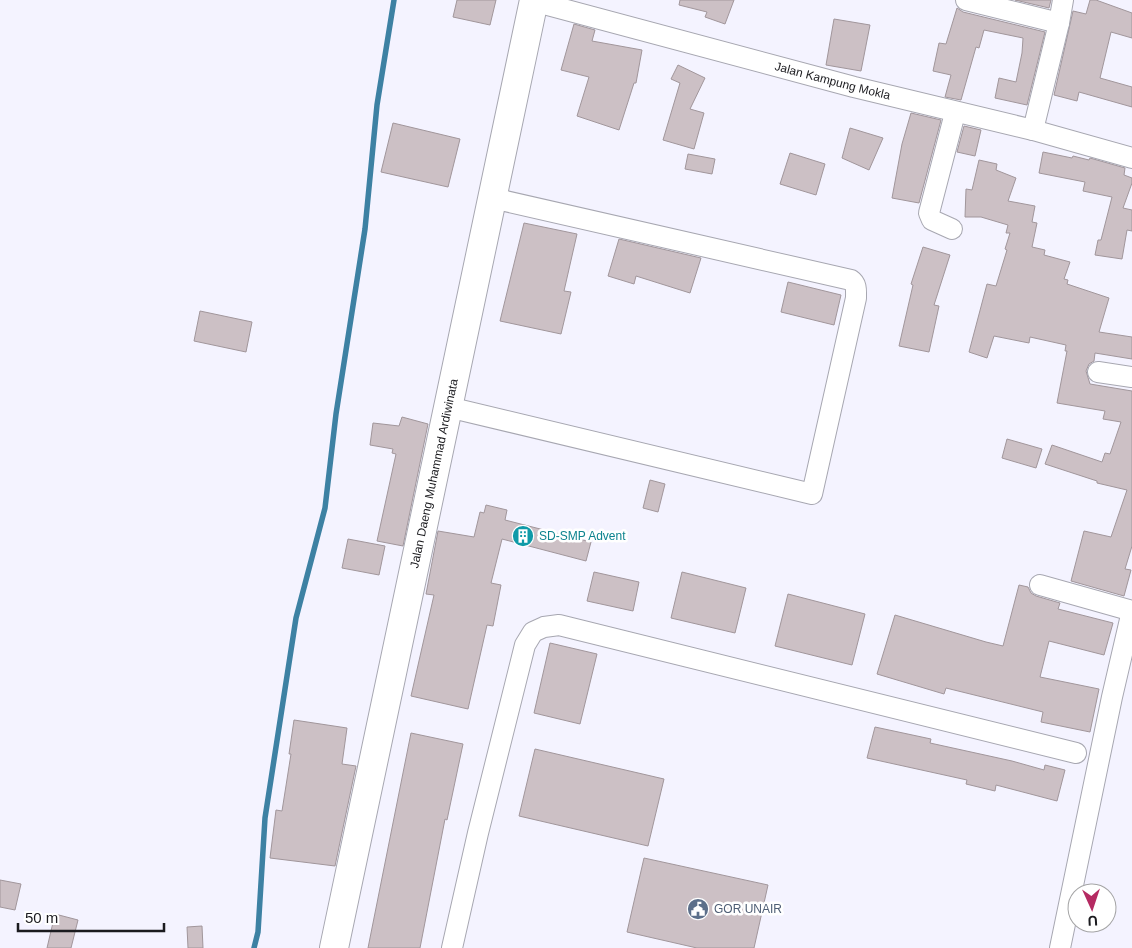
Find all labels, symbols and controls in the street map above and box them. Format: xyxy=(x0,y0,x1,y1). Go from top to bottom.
street label: Jalan Kampung Mokla xyxy=(773,59,892,103)
street label: Jalan Daeng Muhammad Ardiwinata xyxy=(407,377,461,569)
building icon: SD-SMP Advent xyxy=(511,524,535,548)
place label: SD-SMP Advent xyxy=(539,529,626,543)
north arrow xyxy=(1067,883,1117,933)
public building icon: GOR UNAIR xyxy=(686,897,710,921)
scale bar xyxy=(18,900,164,932)
place label: GOR UNAIR xyxy=(714,902,782,916)
text: 50 m xyxy=(25,909,58,926)
text: U xyxy=(1087,913,1098,929)

